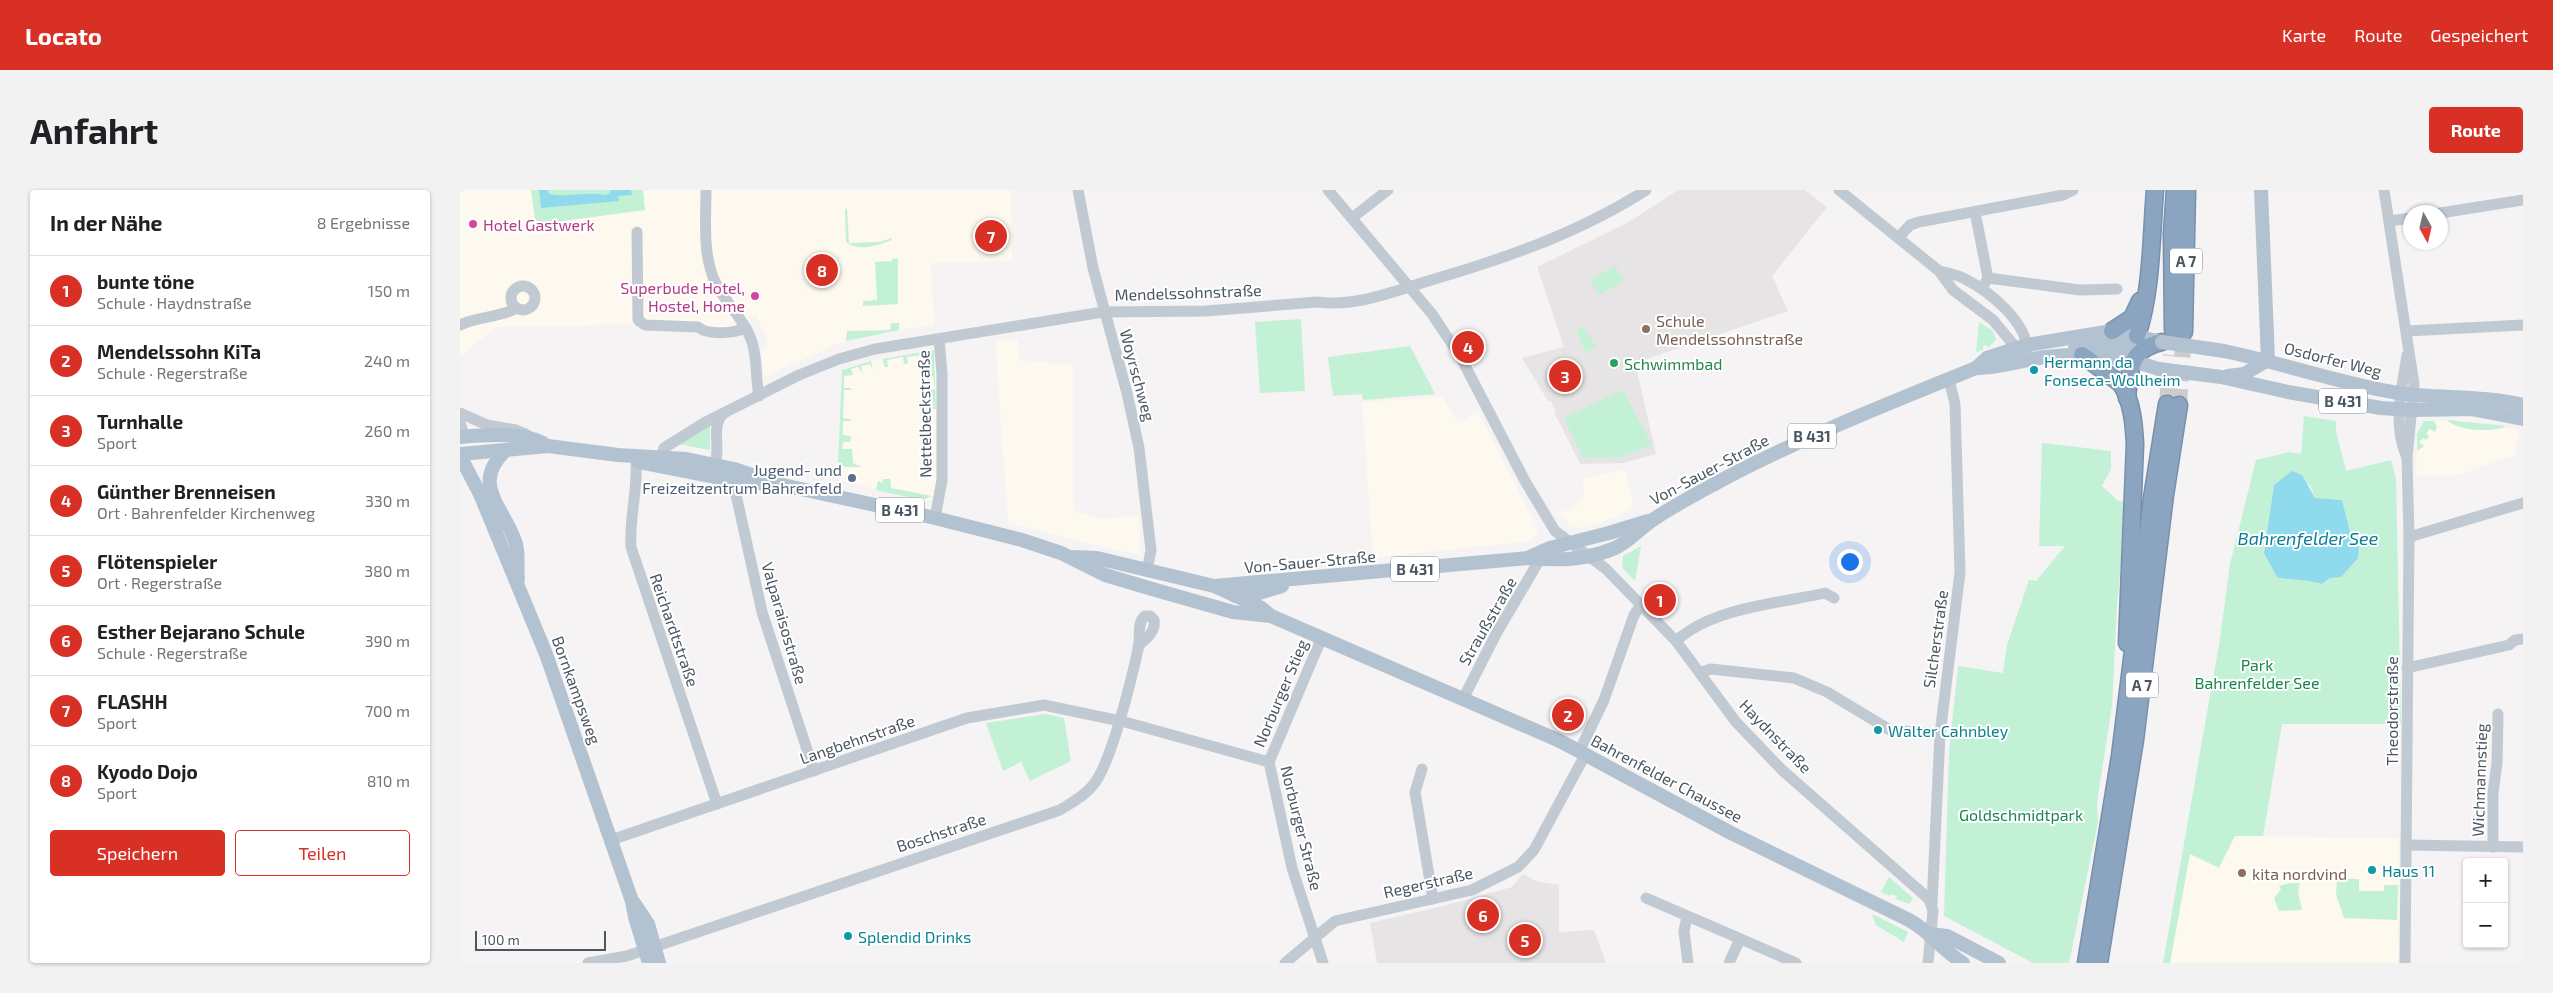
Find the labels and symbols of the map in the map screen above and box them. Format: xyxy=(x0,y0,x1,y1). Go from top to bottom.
north arrow xyxy=(2403,205,2448,250)
place label: Hotel Gastwerk xyxy=(483,215,595,234)
pin: 7 xyxy=(975,217,1007,255)
marker: Hotel Gastwerk xyxy=(467,218,479,230)
road number: A 7 xyxy=(2170,248,2202,274)
pin: 8 xyxy=(806,251,838,289)
place label: Superbude Hotel, Hostel, Home xyxy=(620,278,745,315)
street label: Mendelssohnstraße xyxy=(1114,280,1262,304)
marker: Superbude Hotel, Hostel, Home xyxy=(749,290,761,302)
place label: Schule Mendelssohnstraße xyxy=(1656,311,1803,348)
marker: Schule Mendelssohnstraße xyxy=(1640,323,1652,335)
street label: Woyrschweg xyxy=(1117,327,1159,423)
pin: 4 xyxy=(1452,328,1484,366)
street label: Osdorfer Weg xyxy=(2282,338,2384,380)
street label: Nettelbeckstraße xyxy=(913,350,935,478)
place label: Hermann da Fonseca-Wollheim xyxy=(2044,352,2180,389)
place label: Schwimmbad xyxy=(1624,354,1722,373)
pin: 3 xyxy=(1549,357,1581,395)
marker: Schwimmbad xyxy=(1608,357,1620,369)
marker: Hermann da Fonseca-Wollheim xyxy=(2028,364,2040,376)
road number: B 431 xyxy=(2319,388,2367,414)
road number: B 431 xyxy=(1788,424,1836,448)
street label: Von-Sauer-Straße xyxy=(1646,430,1772,508)
place label: Jugend- und Freizeitzentrum Bahrenfeld xyxy=(642,460,842,497)
marker: Jugend- und Freizeitzentrum Bahrenfeld xyxy=(846,472,858,484)
road number: B 431 xyxy=(876,498,924,522)
water label: Bahrenfelder See xyxy=(2238,527,2379,549)
street label: Von-Sauer-Straße xyxy=(1243,546,1377,576)
your location xyxy=(1837,549,1863,575)
road number: B 431 xyxy=(1391,556,1439,582)
street label: Valparaisostraße xyxy=(758,560,812,686)
street label: Reichardtstraße xyxy=(647,571,703,689)
street label: Straußstraße xyxy=(1454,573,1520,669)
pin: 1 xyxy=(1644,581,1676,619)
street label: Silcherstraße xyxy=(1919,589,1951,689)
street label: Bornkampsweg xyxy=(549,633,605,747)
street label: Norburger Stieg xyxy=(1249,636,1311,750)
park label: Park Bahrenfelder See xyxy=(2195,655,2319,692)
street label: Theodorstraße xyxy=(2382,656,2401,766)
road number: A 7 xyxy=(2126,672,2158,698)
street label: Haydnstraße xyxy=(1736,695,1816,777)
pin: 2 xyxy=(1552,696,1584,734)
street label: Langbehnstraße xyxy=(797,710,917,768)
place label: Walter Cahnbley xyxy=(1888,721,2009,740)
street label: Wichmannstieg xyxy=(2468,723,2490,837)
marker: Walter Cahnbley xyxy=(1872,724,1884,736)
street label: Bahrenfelder Chaussee xyxy=(1588,730,1746,826)
street label: Norburger Straße xyxy=(1277,764,1327,892)
park label: Goldschmidtpark xyxy=(1959,805,2083,824)
street label: Boschstraße xyxy=(894,809,988,855)
place label: Haus 11 xyxy=(2382,861,2435,880)
street label: Regerstraße xyxy=(1381,862,1475,902)
place label: kita nordvind xyxy=(2252,864,2347,883)
marker: Haus 11 xyxy=(2366,864,2378,876)
marker: kita nordvind xyxy=(2236,867,2248,879)
pin: 6 xyxy=(1467,896,1499,934)
pin: 5 xyxy=(1509,921,1541,959)
place label: Splendid Drinks xyxy=(858,927,971,946)
scale bar xyxy=(475,928,606,951)
marker: Splendid Drinks xyxy=(842,930,854,942)

